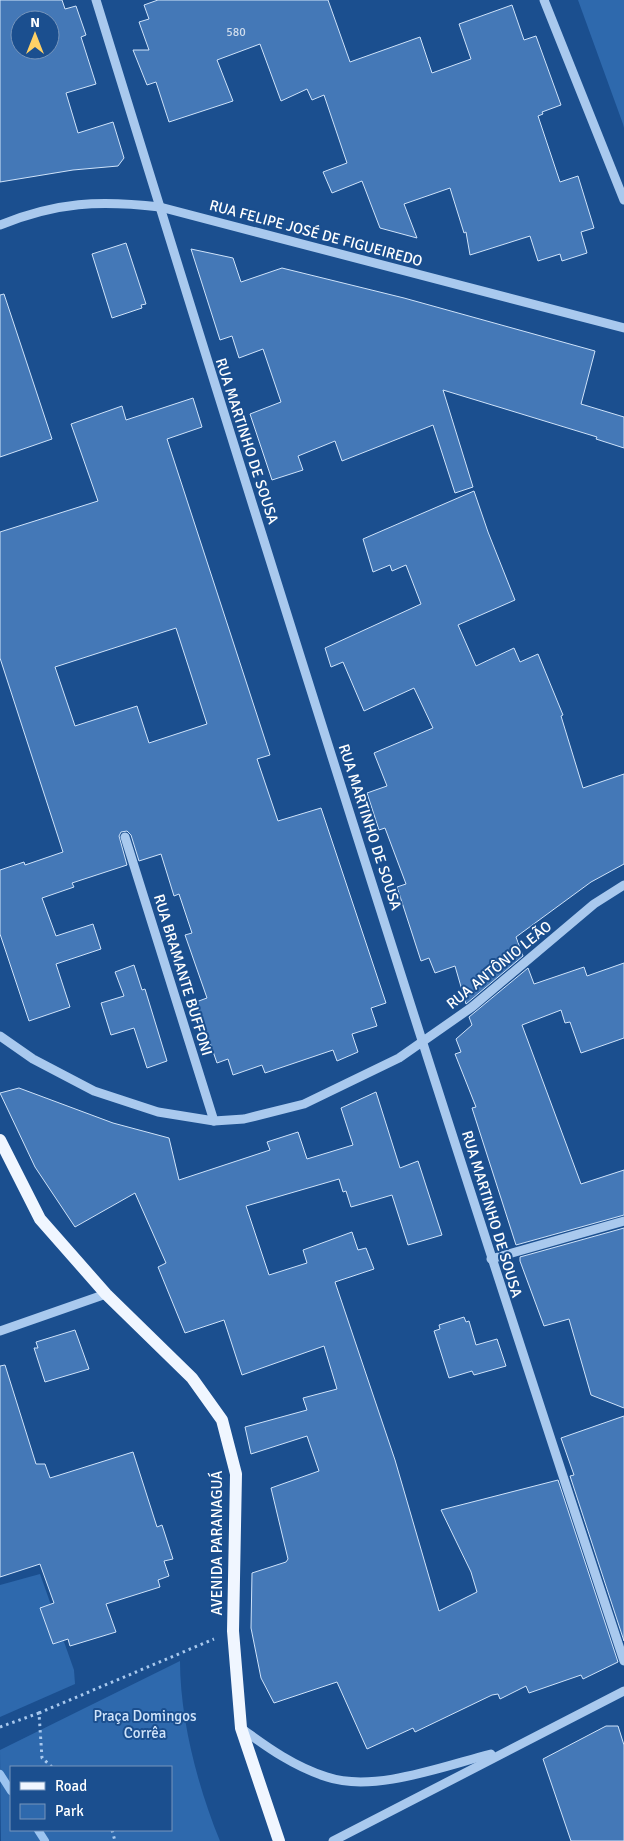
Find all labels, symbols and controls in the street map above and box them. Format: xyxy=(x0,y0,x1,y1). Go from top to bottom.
north arrow xyxy=(10,10,60,60)
text: N xyxy=(30,14,40,31)
house number: 580 xyxy=(226,25,246,40)
street label: RUA FELIPE JOSÉ DE FIGUEIREDO xyxy=(208,195,425,270)
street label: RUA MARTINHO DE SOUSA xyxy=(212,356,282,526)
street label: RUA MARTINHO DE SOUSA xyxy=(335,742,405,912)
street label: RUA BRAMANTE BUFFONI xyxy=(150,892,216,1058)
street label: RUA ANTÔNIO LEÃO xyxy=(442,916,555,1013)
street label: RUA MARTINHO DE SOUSA xyxy=(458,1128,526,1300)
street label: AVENIDA PARANAGUÁ xyxy=(207,1471,226,1615)
park label: Praça Domingos Corrêa xyxy=(93,1707,197,1742)
legend xyxy=(10,1766,172,1831)
text: Road xyxy=(55,1777,87,1795)
text: Park xyxy=(55,1802,84,1820)

